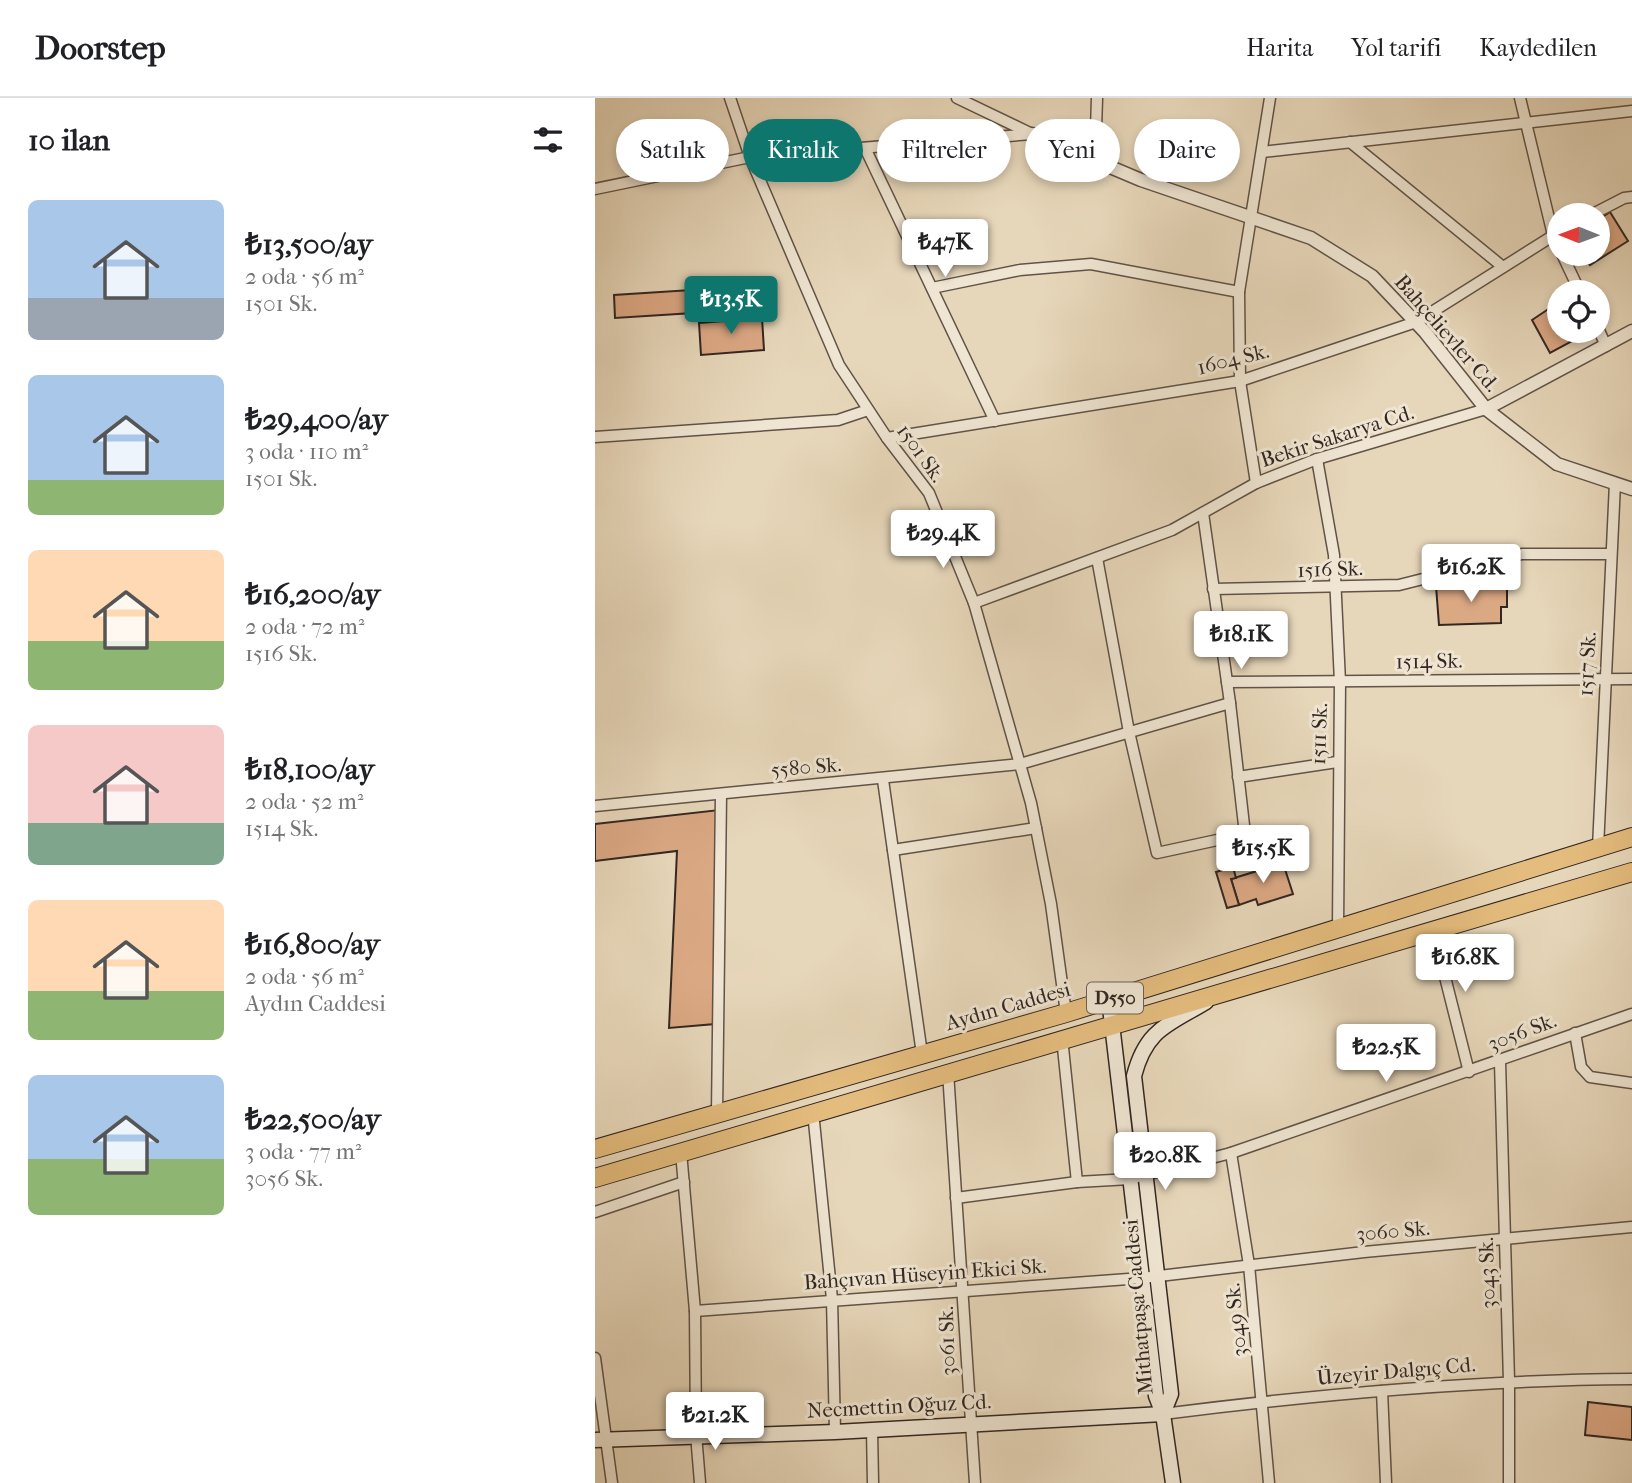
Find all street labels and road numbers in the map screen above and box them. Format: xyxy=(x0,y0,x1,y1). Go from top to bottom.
street label: Bahçelievler Cd. xyxy=(1390,270,1504,396)
street label: 1604 Sk. xyxy=(1195,339,1271,379)
street label: Bekir Sakarya Cd. xyxy=(1257,400,1417,472)
street label: 1501 Sk. xyxy=(892,419,950,487)
street label: 1516 Sk. xyxy=(1297,556,1363,582)
street label: 1517 Sk. xyxy=(1573,631,1601,697)
street label: 1514 Sk. xyxy=(1395,648,1463,674)
street label: 1511 Sk. xyxy=(1306,703,1332,765)
street label: 5580 Sk. xyxy=(770,752,842,782)
street label: Aydın Caddesi xyxy=(942,977,1073,1036)
road number: D550 xyxy=(1087,983,1143,1014)
street label: 3056 Sk. xyxy=(1484,1008,1560,1056)
street label: 3060 Sk. xyxy=(1355,1216,1431,1246)
street label: Mithatpaşa Caddesi xyxy=(1118,1218,1158,1396)
street label: 3043 Sk. xyxy=(1474,1237,1500,1309)
street label: Bahçıvan Hüseyin Ekici Sk. xyxy=(803,1254,1047,1294)
street label: 3049 Sk. xyxy=(1220,1282,1252,1358)
street label: 3061 Sk. xyxy=(934,1306,960,1376)
street label: Üzeyir Dalgıç Cd. xyxy=(1316,1352,1476,1390)
street label: Necmettin Oğuz Cd. xyxy=(806,1389,992,1423)

